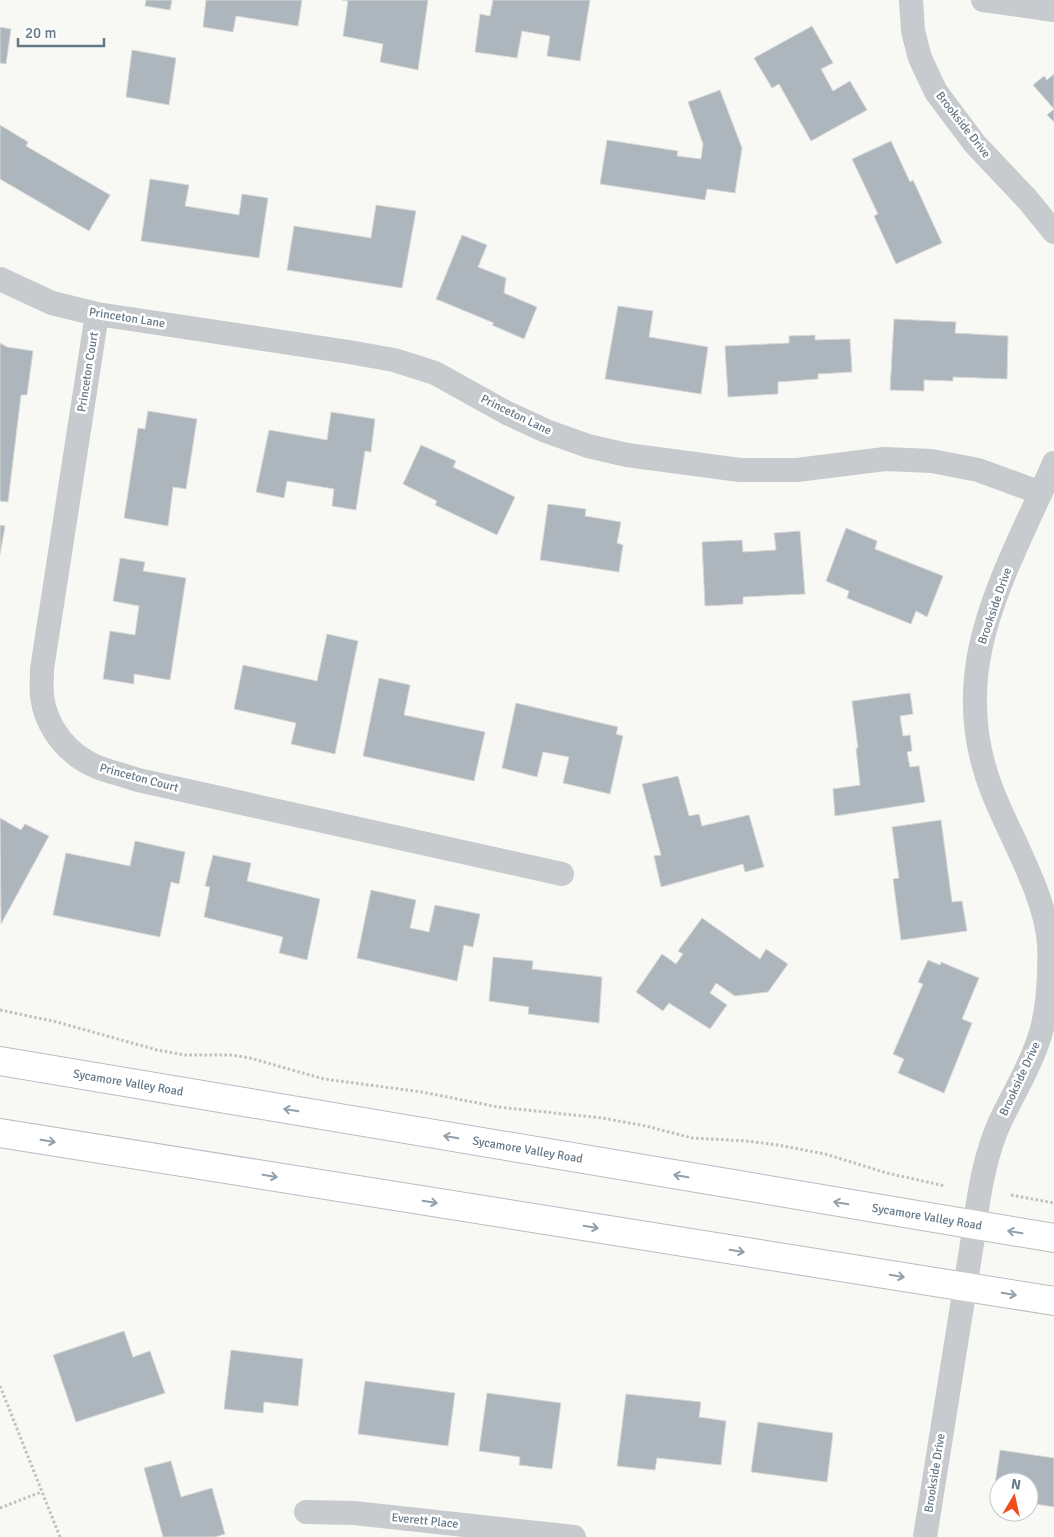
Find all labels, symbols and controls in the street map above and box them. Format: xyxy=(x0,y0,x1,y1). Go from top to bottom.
scale bar xyxy=(18,15,104,47)
text: 20 m xyxy=(25,24,56,42)
street label: Brookside Drive xyxy=(932,89,994,161)
street label: Princeton Lane xyxy=(88,305,166,331)
street label: Princeton Court xyxy=(74,331,102,413)
street label: Princeton Lane xyxy=(478,391,554,439)
street label: Brookside Drive xyxy=(975,566,1015,646)
street label: Princeton Court xyxy=(98,760,180,796)
street label: Brookside Drive xyxy=(996,1040,1044,1118)
street label: Sycamore Valley Road xyxy=(72,1066,184,1099)
one-way arrow xyxy=(283,1105,299,1115)
one-way arrow xyxy=(444,1132,460,1142)
street label: Sycamore Valley Road xyxy=(471,1133,584,1166)
one-way arrow xyxy=(40,1136,56,1146)
one-way arrow xyxy=(673,1170,689,1180)
one-way arrow xyxy=(261,1172,277,1182)
one-way arrow xyxy=(422,1197,438,1207)
one-way arrow xyxy=(833,1197,849,1207)
street label: Sycamore Valley Road xyxy=(871,1200,983,1233)
one-way arrow xyxy=(582,1223,598,1233)
one-way arrow xyxy=(1007,1226,1023,1236)
one-way arrow xyxy=(728,1246,744,1256)
one-way arrow xyxy=(889,1271,905,1281)
one-way arrow xyxy=(1001,1290,1017,1300)
street label: Brookside Drive xyxy=(921,1432,949,1514)
north arrow xyxy=(989,1472,1039,1522)
text: N xyxy=(1010,1475,1022,1494)
street label: Everett Place xyxy=(391,1510,459,1532)

